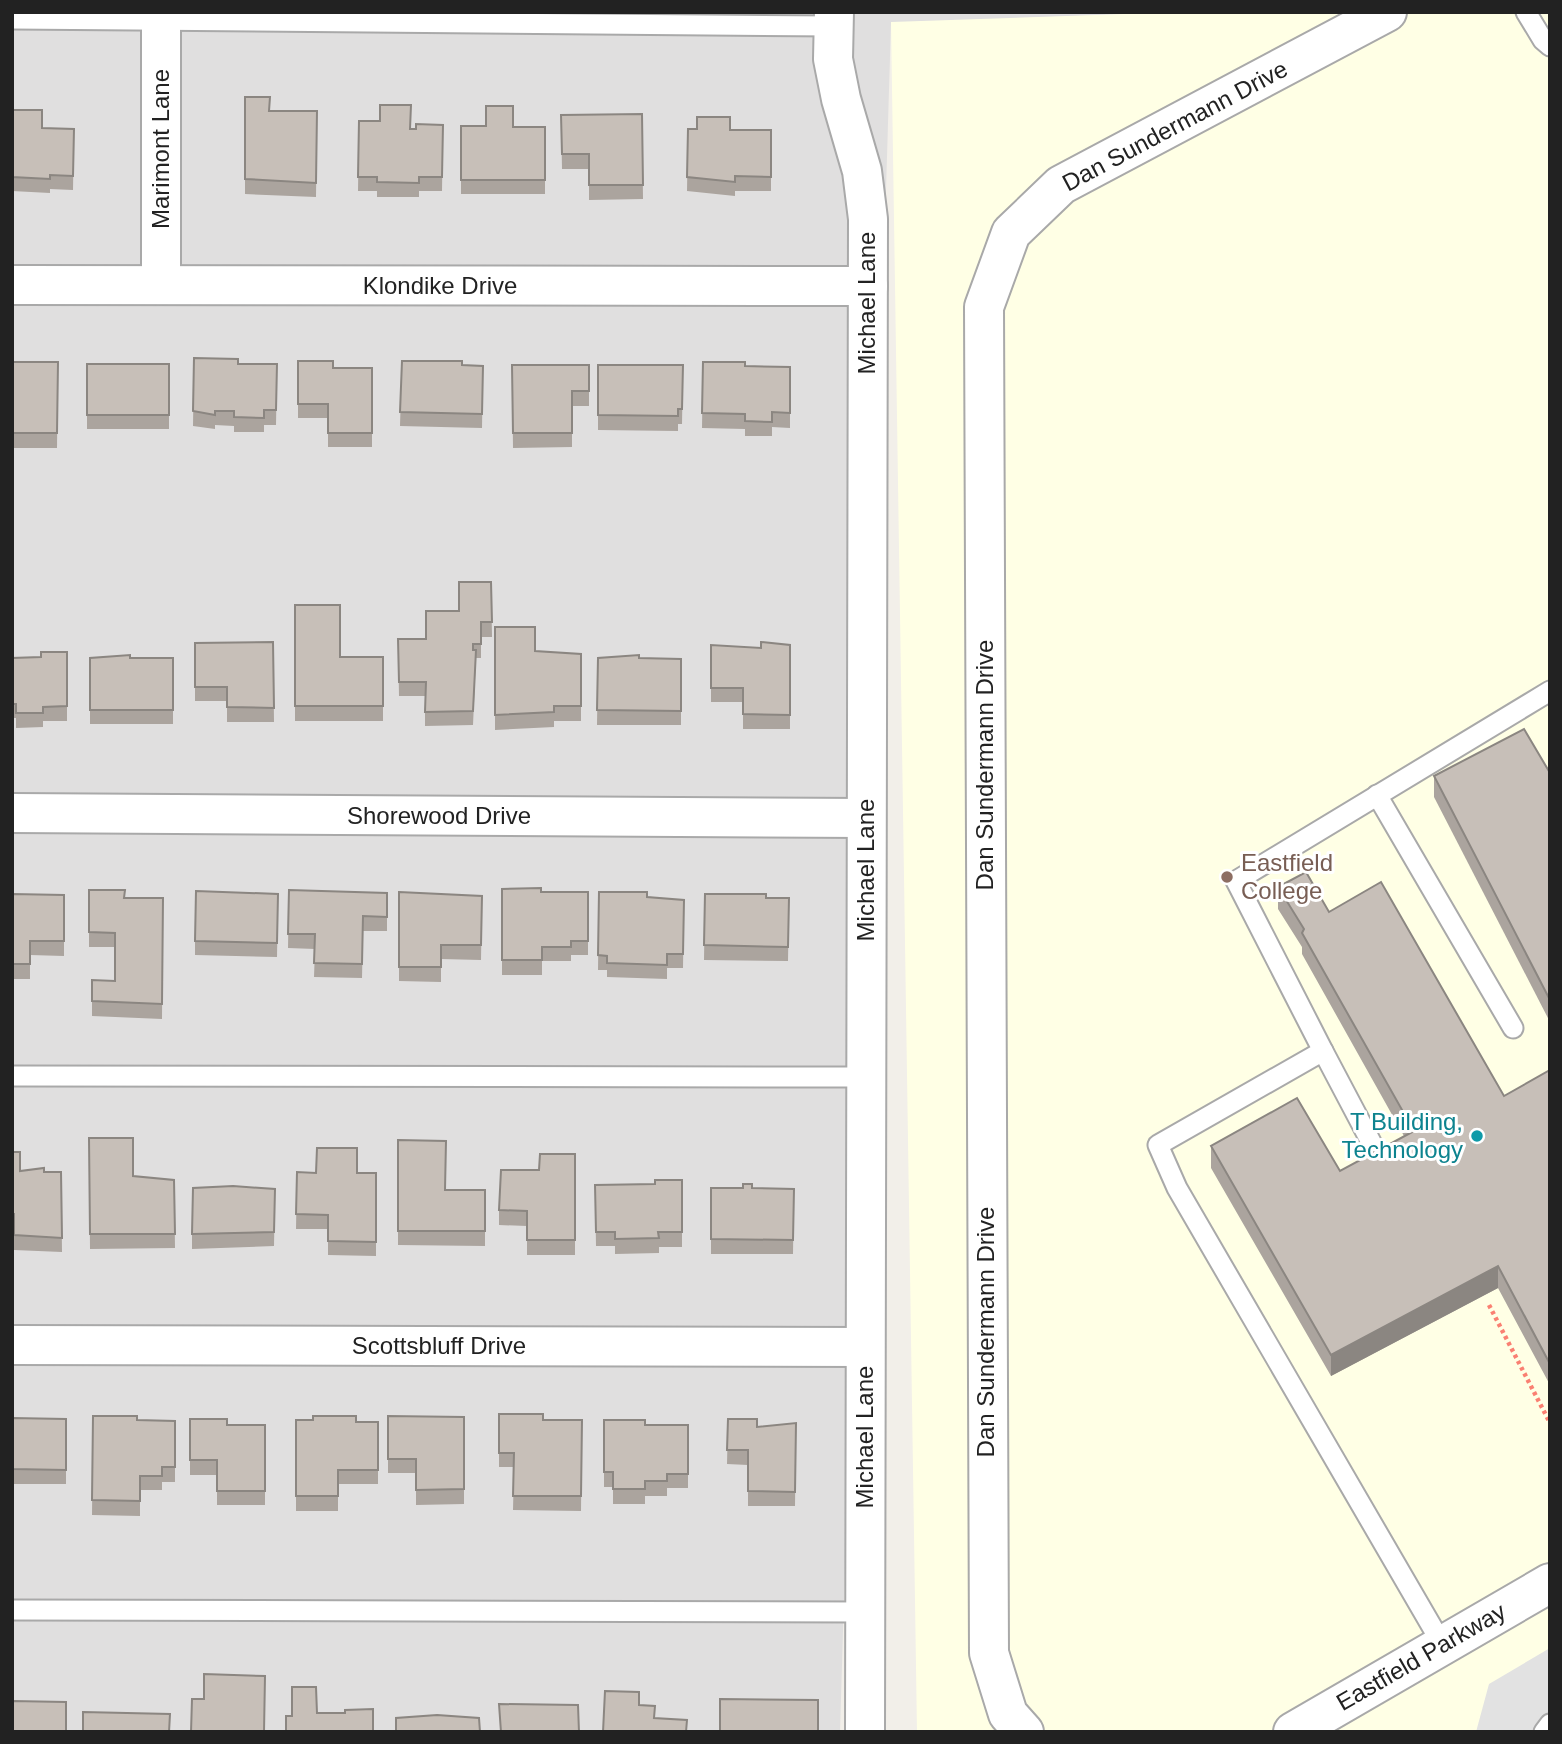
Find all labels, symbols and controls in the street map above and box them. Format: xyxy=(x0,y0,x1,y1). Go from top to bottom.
street label: Dan Sundermann Drive xyxy=(1058,55,1292,196)
street label: Marimont Lane xyxy=(147,69,174,229)
street label: Michael Lane xyxy=(853,232,880,374)
street label: Klondike Drive xyxy=(363,272,517,299)
street label: Dan Sundermann Drive xyxy=(971,640,998,890)
street label: Michael Lane xyxy=(852,799,879,941)
street label: Shorewood Drive xyxy=(347,802,531,829)
place label: Eastfield College xyxy=(1241,849,1333,904)
marker: Eastfield College xyxy=(1219,869,1235,885)
place label: T Building, Technology xyxy=(1342,1108,1463,1163)
marker: T Building, Technology xyxy=(1469,1128,1485,1144)
street label: Dan Sundermann Drive xyxy=(972,1207,999,1457)
street label: Scottsbluff Drive xyxy=(352,1332,526,1359)
street label: Michael Lane xyxy=(851,1366,878,1508)
street label: Eastfield Parkway xyxy=(1331,1597,1510,1716)

